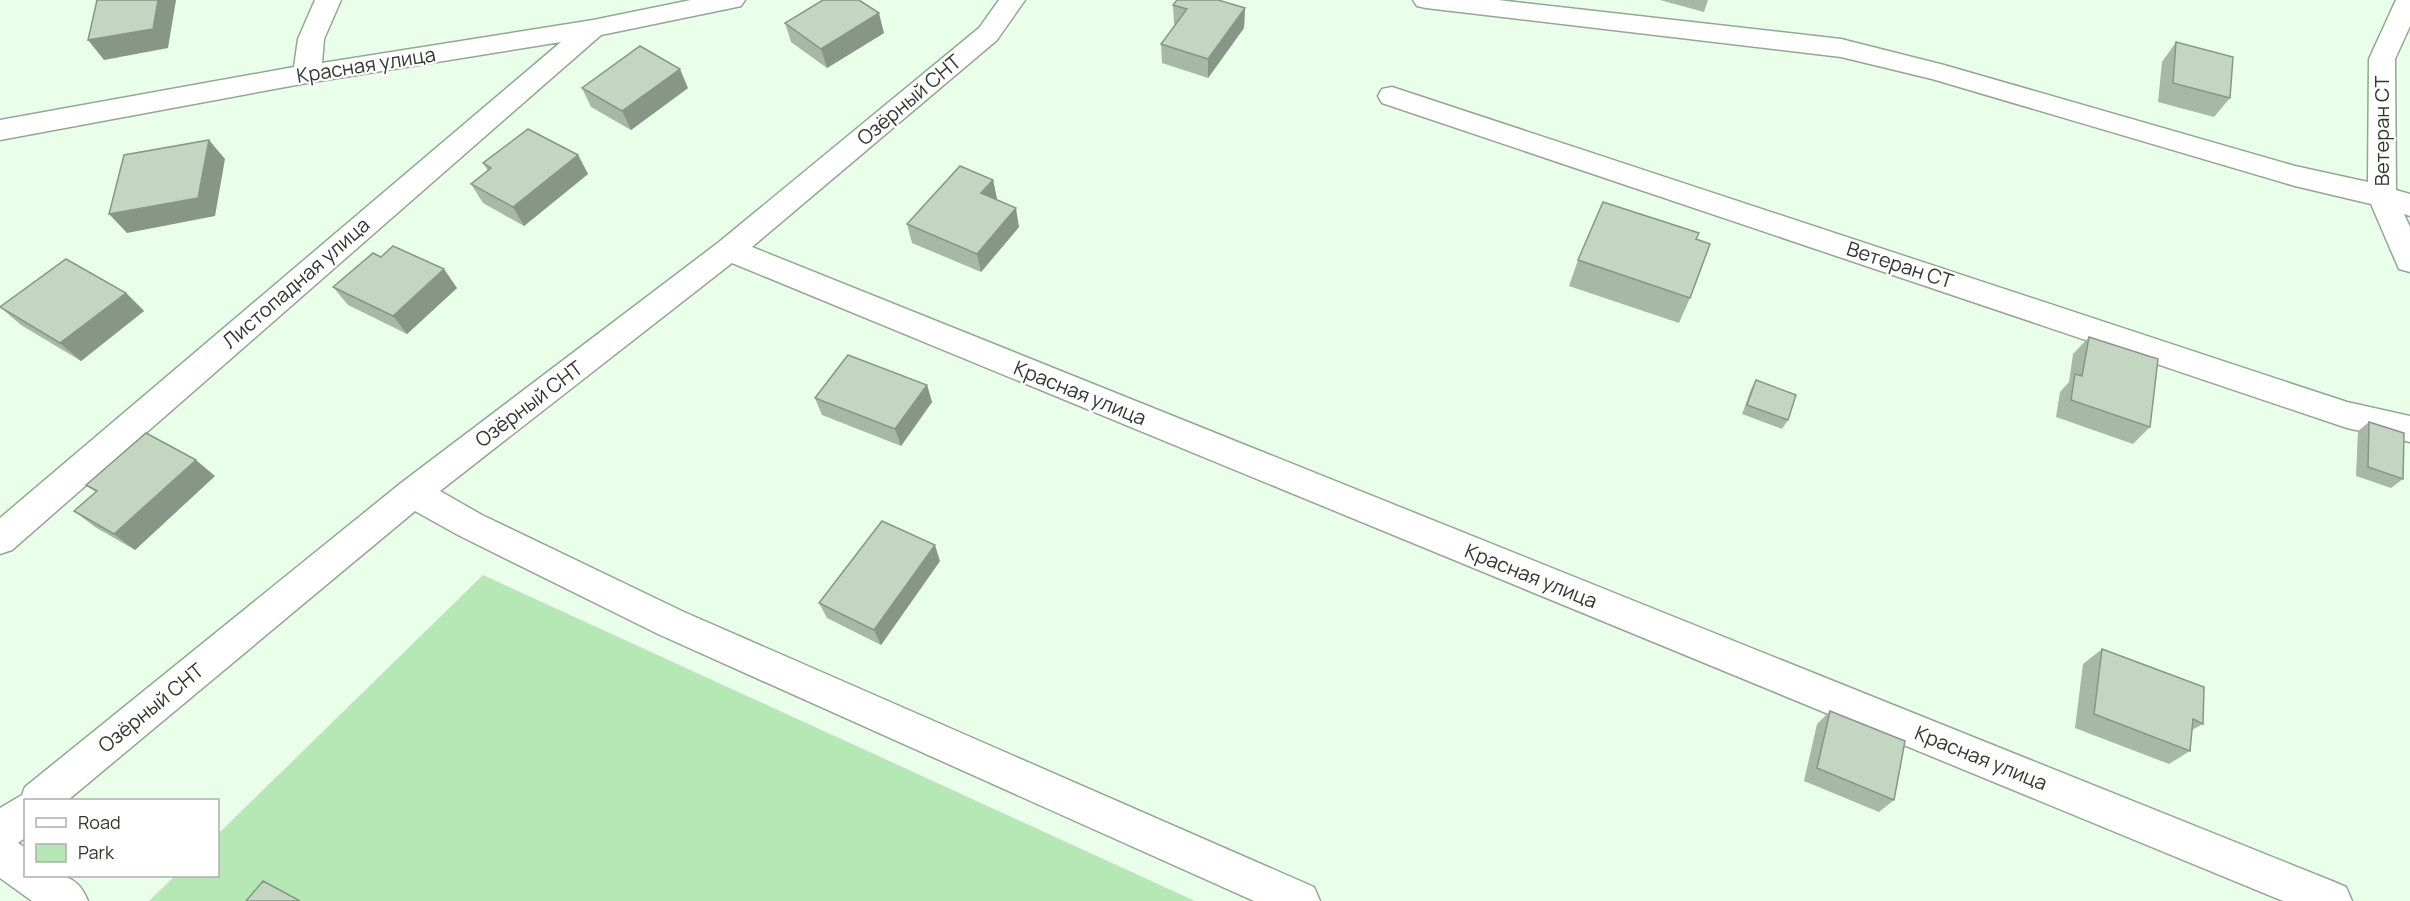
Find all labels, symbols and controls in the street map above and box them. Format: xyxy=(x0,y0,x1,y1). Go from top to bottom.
street label: Красная улица xyxy=(294,40,437,89)
street label: Озёрный СНТ xyxy=(851,48,967,151)
street label: Ветеран СТ xyxy=(2368,76,2395,186)
street label: Листопадная улица xyxy=(216,211,375,354)
street label: Ветеран СТ xyxy=(1843,235,1957,294)
street label: Озёрный СНТ xyxy=(469,354,588,453)
street label: Красная улица xyxy=(1010,354,1150,431)
street label: Красная улица xyxy=(1461,537,1601,614)
street label: Озёрный СНТ xyxy=(92,657,209,758)
street label: Красная улица xyxy=(1911,719,2051,796)
legend xyxy=(24,799,219,877)
text: Road xyxy=(78,810,121,834)
text: Park xyxy=(78,840,115,864)

